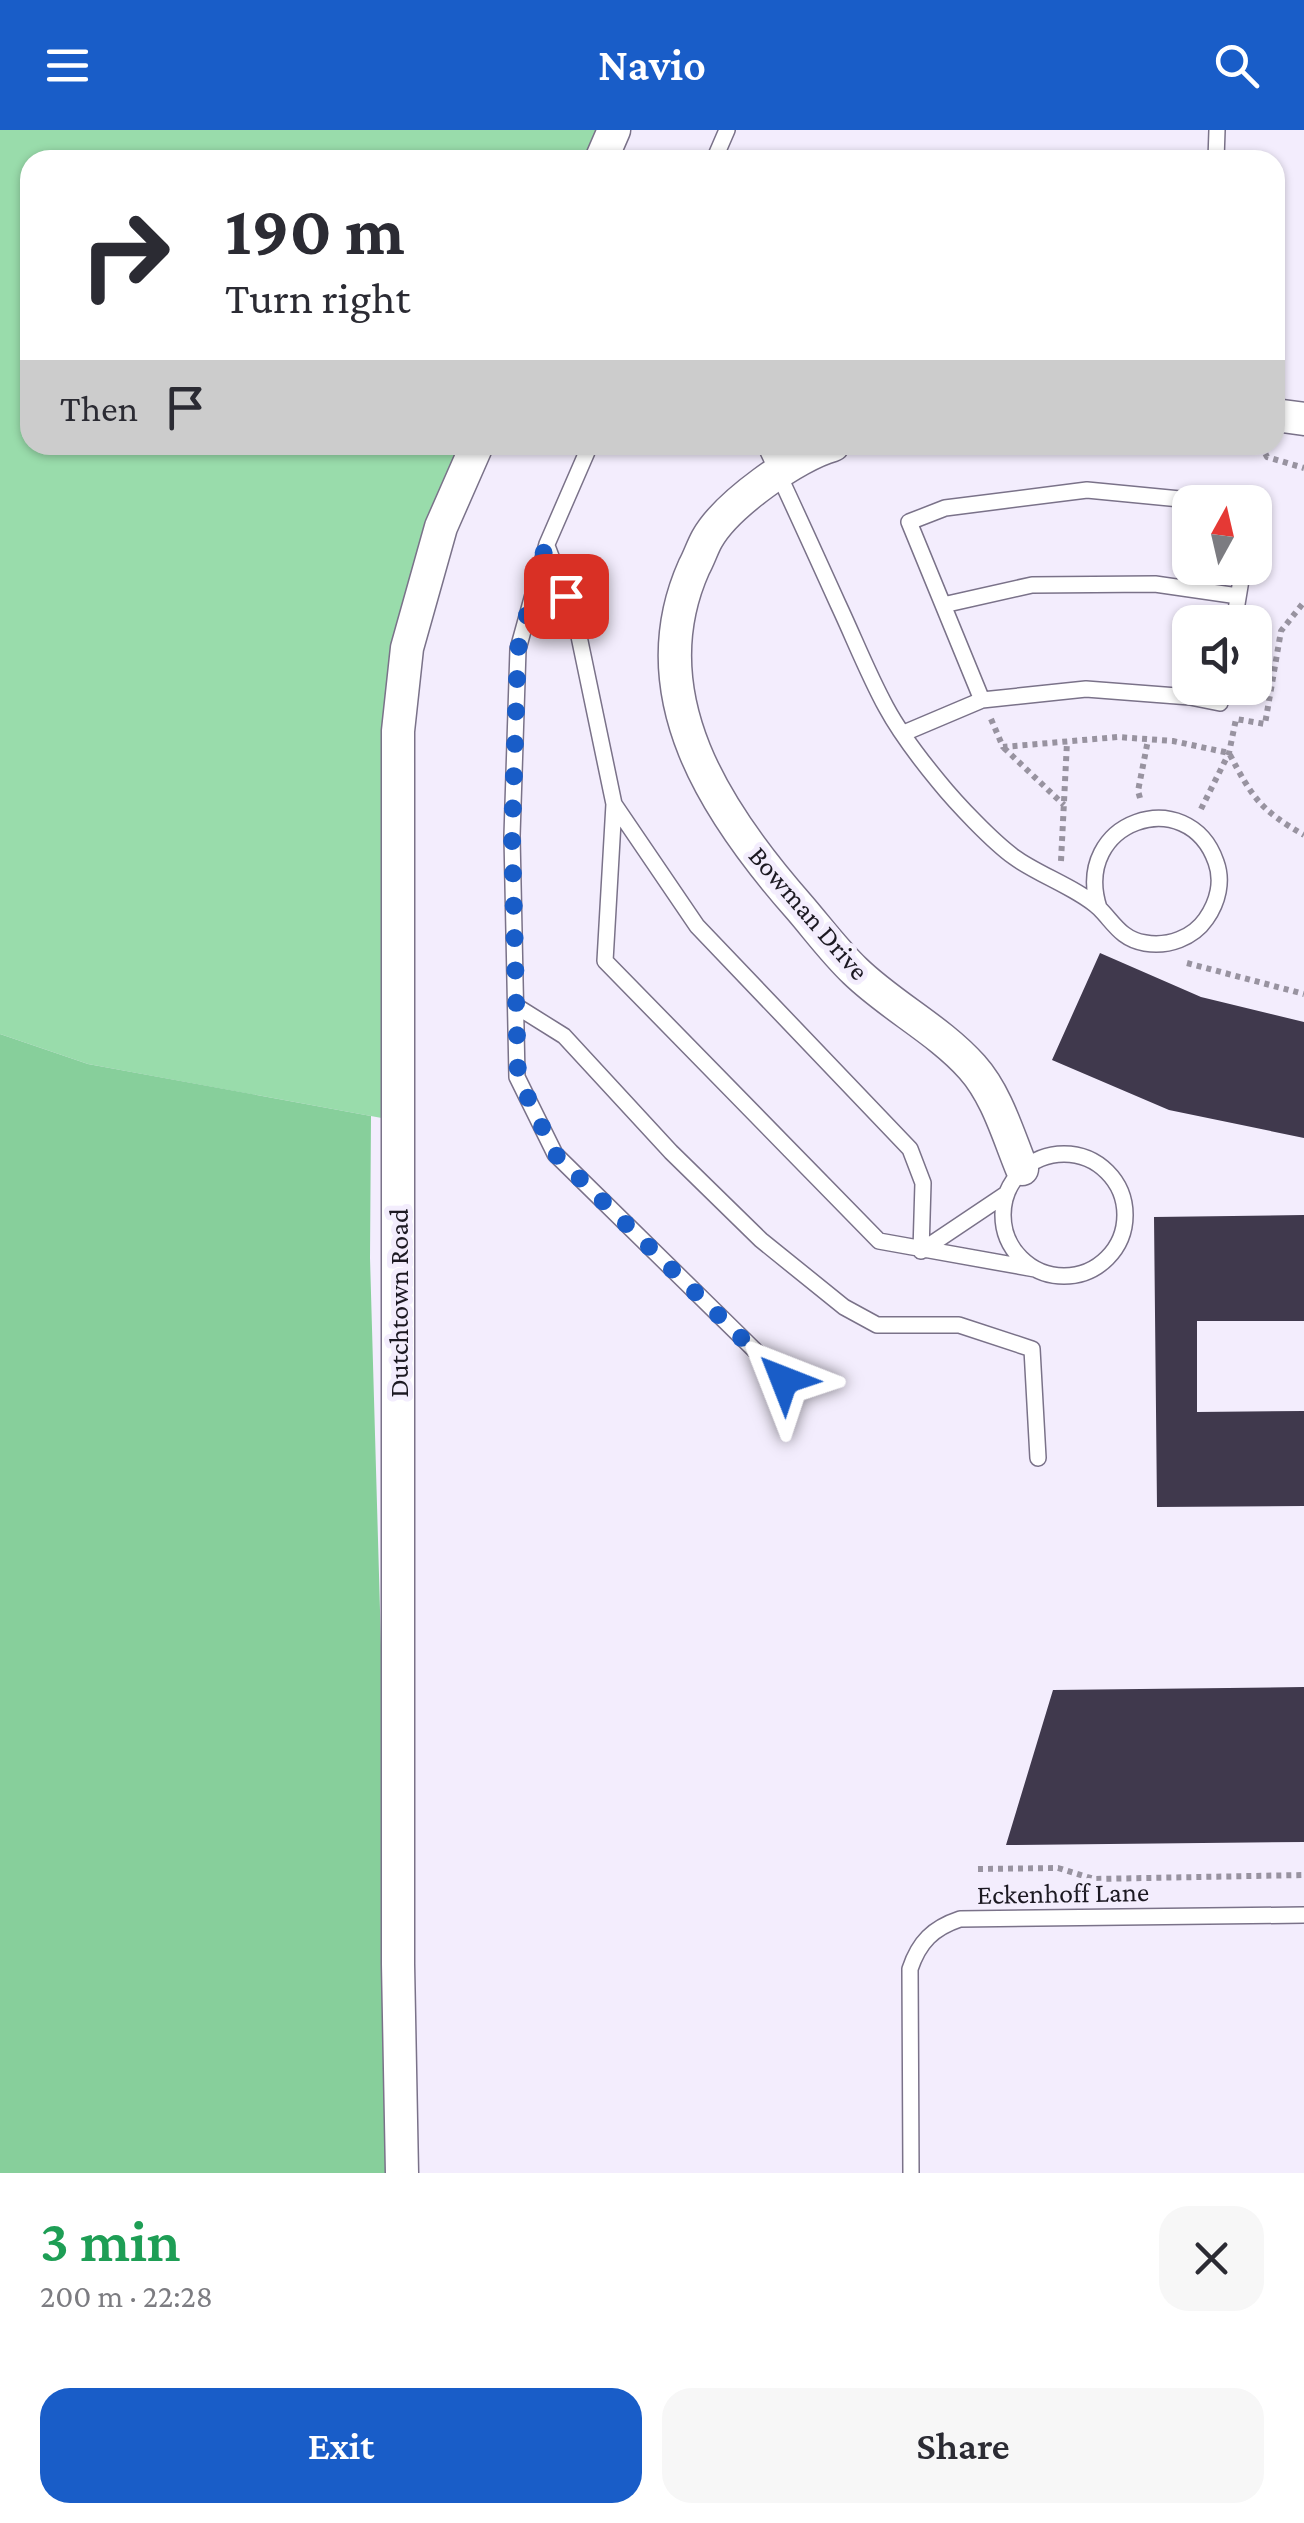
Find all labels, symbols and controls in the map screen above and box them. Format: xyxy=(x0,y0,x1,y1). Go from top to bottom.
icon: menu xyxy=(40,38,95,93)
icon: search xyxy=(1209,38,1264,93)
text: Navio xyxy=(598,40,706,90)
icon: right xyxy=(60,190,190,320)
text: 190 m xyxy=(225,191,405,269)
text: Turn right xyxy=(225,273,410,323)
icon: arrive xyxy=(158,380,213,435)
text: Then xyxy=(60,387,138,429)
north arrow xyxy=(1172,485,1272,585)
map controls xyxy=(1172,485,1272,705)
pin xyxy=(524,554,609,639)
icon: arrive xyxy=(539,569,594,624)
button: sound xyxy=(1172,605,1272,705)
street label: Bowman Drive xyxy=(743,840,875,986)
street label: Dutchtown Road xyxy=(383,1208,414,1398)
position arrow xyxy=(732,1328,836,1432)
street label: Eckenhoff Lane xyxy=(977,1876,1149,1910)
button: close xyxy=(1159,2206,1264,2311)
text: 3 min xyxy=(40,2207,181,2274)
text: 200 m · 22:28 xyxy=(40,2278,213,2314)
button: Exit xyxy=(40,2388,642,2503)
button: Share xyxy=(662,2388,1264,2503)

